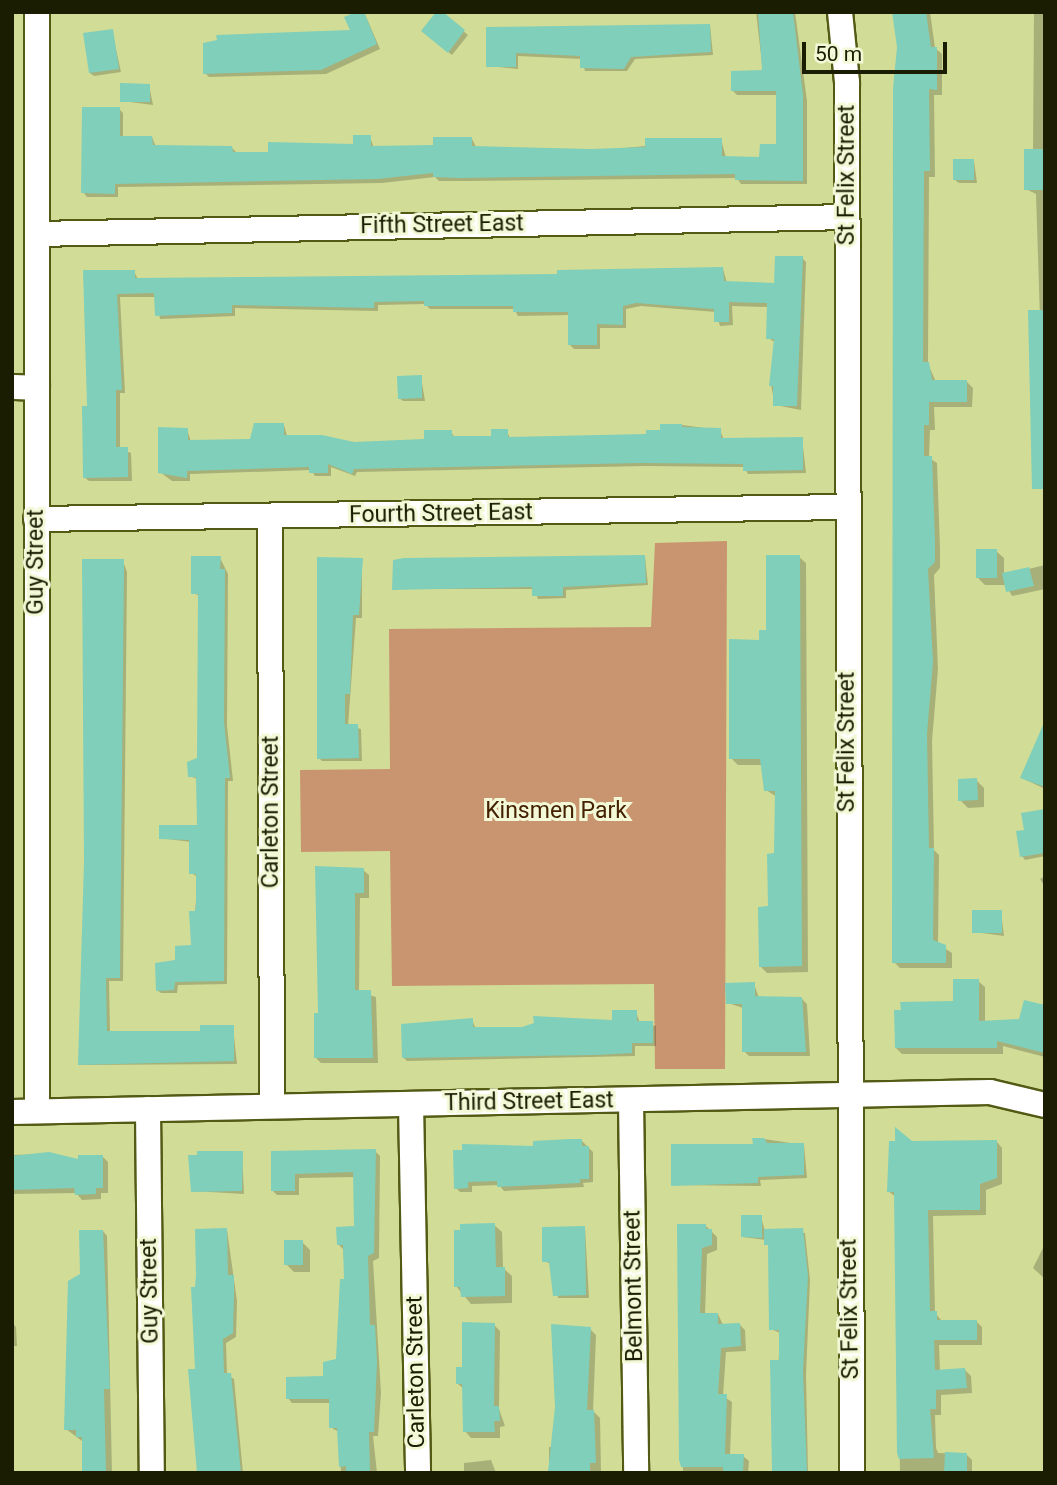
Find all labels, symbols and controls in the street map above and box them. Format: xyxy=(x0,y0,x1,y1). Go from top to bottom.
scale bar xyxy=(805,28,950,72)
text: 50 m xyxy=(815,42,862,66)
street label: St Felix Street xyxy=(833,105,861,245)
street label: Fifth Street East xyxy=(360,210,524,240)
street label: Fourth Street East xyxy=(349,499,533,529)
street label: Guy Street xyxy=(22,509,50,615)
street label: St Felix Street xyxy=(833,672,861,812)
street label: Carleton Street xyxy=(257,736,285,888)
park label: Kinsmen Park xyxy=(485,797,627,825)
street label: Third Street East xyxy=(444,1087,614,1117)
street label: Belmont Street xyxy=(619,1210,649,1362)
street label: Guy Street xyxy=(135,1238,165,1344)
street label: St Felix Street xyxy=(835,1239,865,1379)
street label: Carleton Street xyxy=(401,1295,431,1449)

